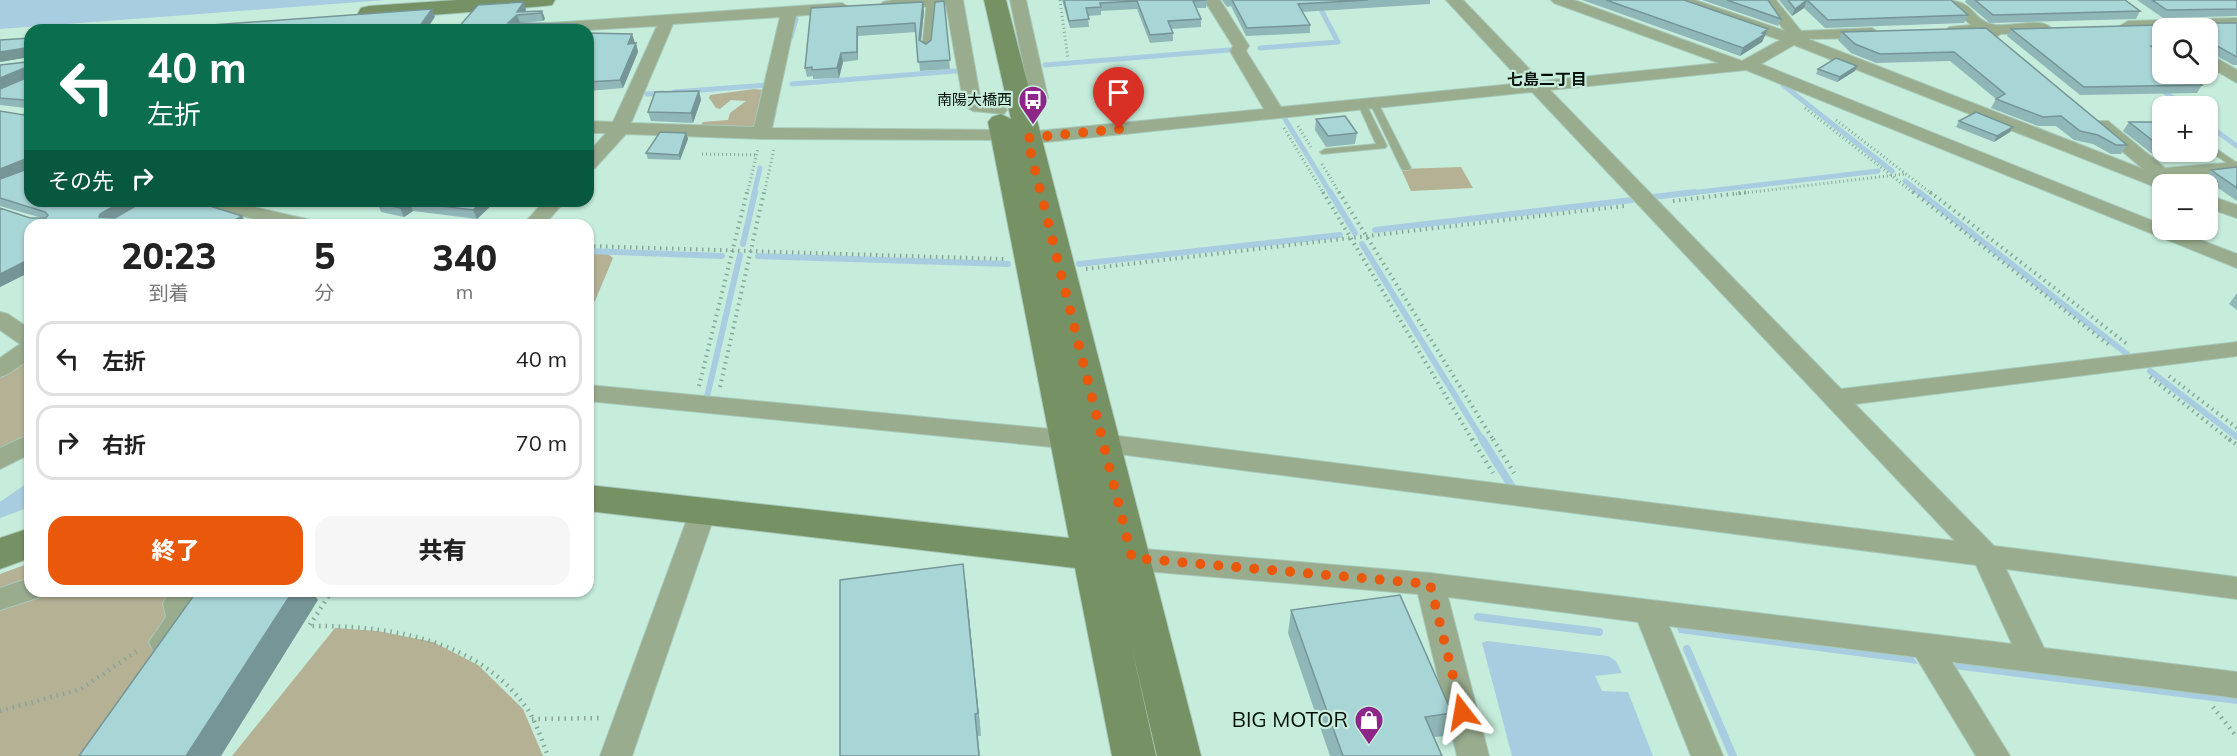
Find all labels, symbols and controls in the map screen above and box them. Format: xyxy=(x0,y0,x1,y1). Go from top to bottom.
map controls xyxy=(2152,18,2218,240)
button: search xyxy=(2152,18,2218,84)
text: 40 m xyxy=(147,41,247,94)
icon: left xyxy=(48,48,126,126)
pin xyxy=(1093,67,1144,129)
district label: 七島二丁目 xyxy=(1507,69,1587,89)
icon: arrive xyxy=(1102,76,1135,109)
bus stop icon: 南陽大橋西 xyxy=(1017,84,1049,126)
place label: 南陽大橋西 xyxy=(937,90,1012,109)
button: + xyxy=(2152,96,2218,162)
text: 左折 xyxy=(147,97,201,131)
icon: right xyxy=(126,162,159,195)
text: その先 xyxy=(48,167,114,195)
button: − xyxy=(2152,174,2218,240)
text: 20:23 xyxy=(121,233,217,278)
text: 5 xyxy=(314,233,335,278)
text: 340 xyxy=(432,235,497,280)
text: m xyxy=(456,279,473,304)
text: 到着 xyxy=(149,280,189,305)
text: 分 xyxy=(314,280,334,305)
icon: left xyxy=(51,342,84,375)
text: 40 m xyxy=(516,345,567,373)
text: 左折 xyxy=(102,347,146,375)
icon: right xyxy=(51,426,84,459)
text: 70 m xyxy=(516,429,567,457)
text: 右折 xyxy=(102,431,146,459)
button: 終了 xyxy=(48,516,303,585)
button: 共有 xyxy=(315,516,570,585)
position arrow xyxy=(1430,680,1494,744)
shop icon: BIG MOTOR xyxy=(1353,704,1385,746)
place label: BIG MOTOR xyxy=(1232,706,1348,732)

